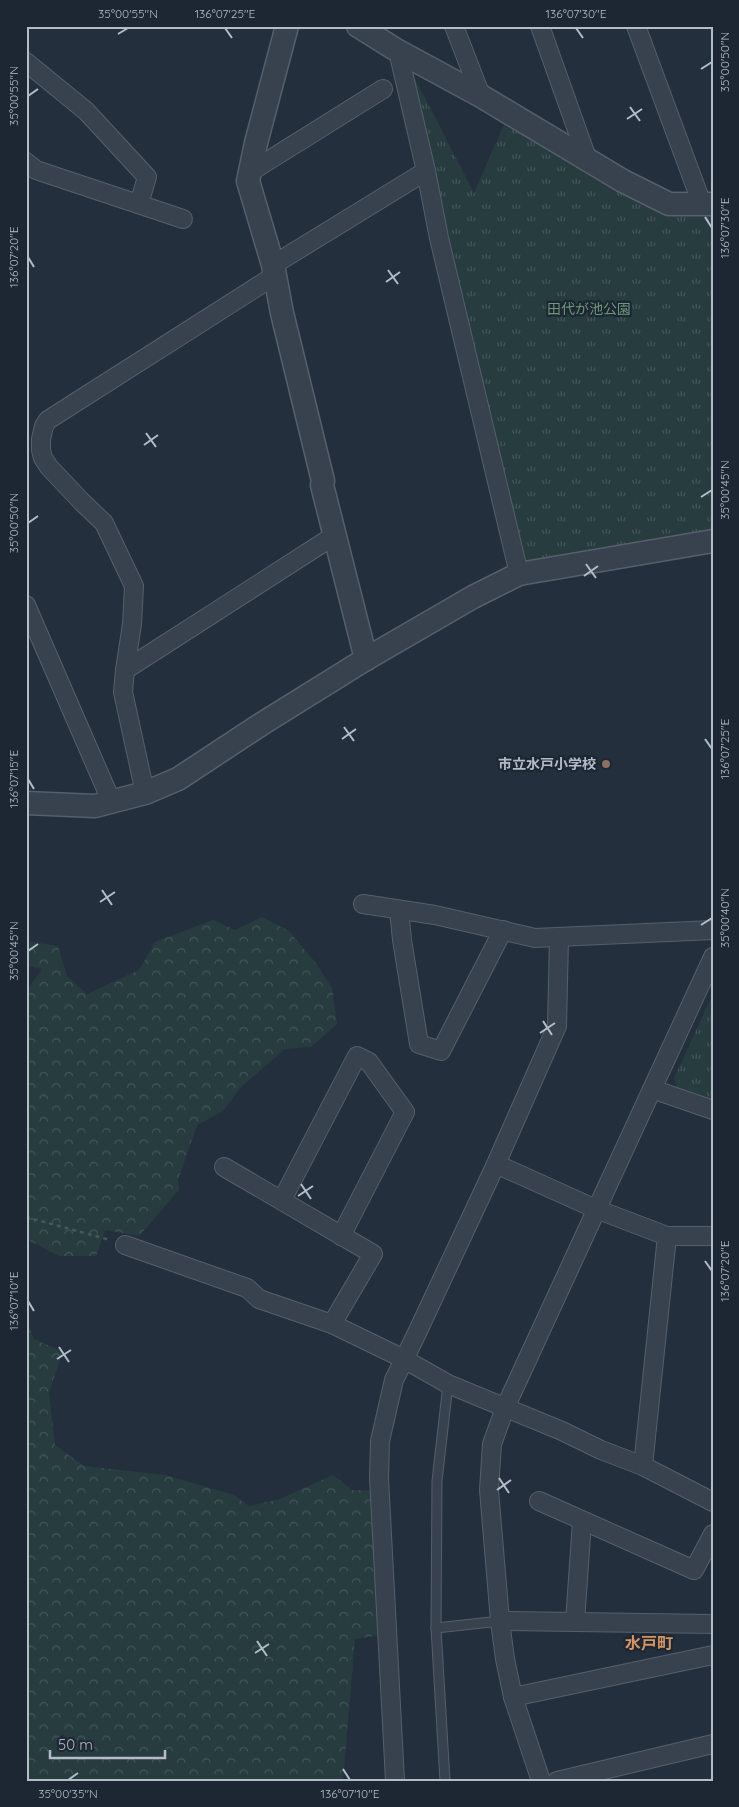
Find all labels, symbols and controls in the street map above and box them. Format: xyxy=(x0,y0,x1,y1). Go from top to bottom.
text: 35°00'55"N xyxy=(98,6,158,21)
text: 136°07'25"E xyxy=(195,6,256,21)
text: 136°07'30"E xyxy=(546,6,607,21)
text: 35°00'50"N xyxy=(717,32,732,92)
text: 35°00'55"N xyxy=(6,66,21,126)
text: 136°07'30"E xyxy=(717,197,732,258)
text: 136°07'20"E xyxy=(6,226,21,288)
park label: 田代が池公園 xyxy=(547,300,631,318)
text: 35°00'45"N xyxy=(717,460,732,520)
text: 35°00'50"N xyxy=(6,493,21,553)
text: 136°07'25"E xyxy=(717,718,732,779)
text: 136°07'15"E xyxy=(6,750,21,808)
place label: 市立水戸小学校 xyxy=(498,755,596,773)
marker: 市立水戸小学校 xyxy=(600,758,612,770)
text: 35°00'40"N xyxy=(717,888,732,948)
text: 35°00'45"N xyxy=(6,921,21,981)
text: 136°07'20"E xyxy=(717,1240,732,1302)
text: 136°07'10"E xyxy=(6,1271,21,1331)
district label: 水戸町 xyxy=(625,1633,673,1653)
scale bar xyxy=(50,1727,165,1759)
text: 50 m xyxy=(58,1735,93,1754)
text: 35°00'35"N xyxy=(38,1786,98,1801)
text: 136°07'10"E xyxy=(320,1786,380,1801)

